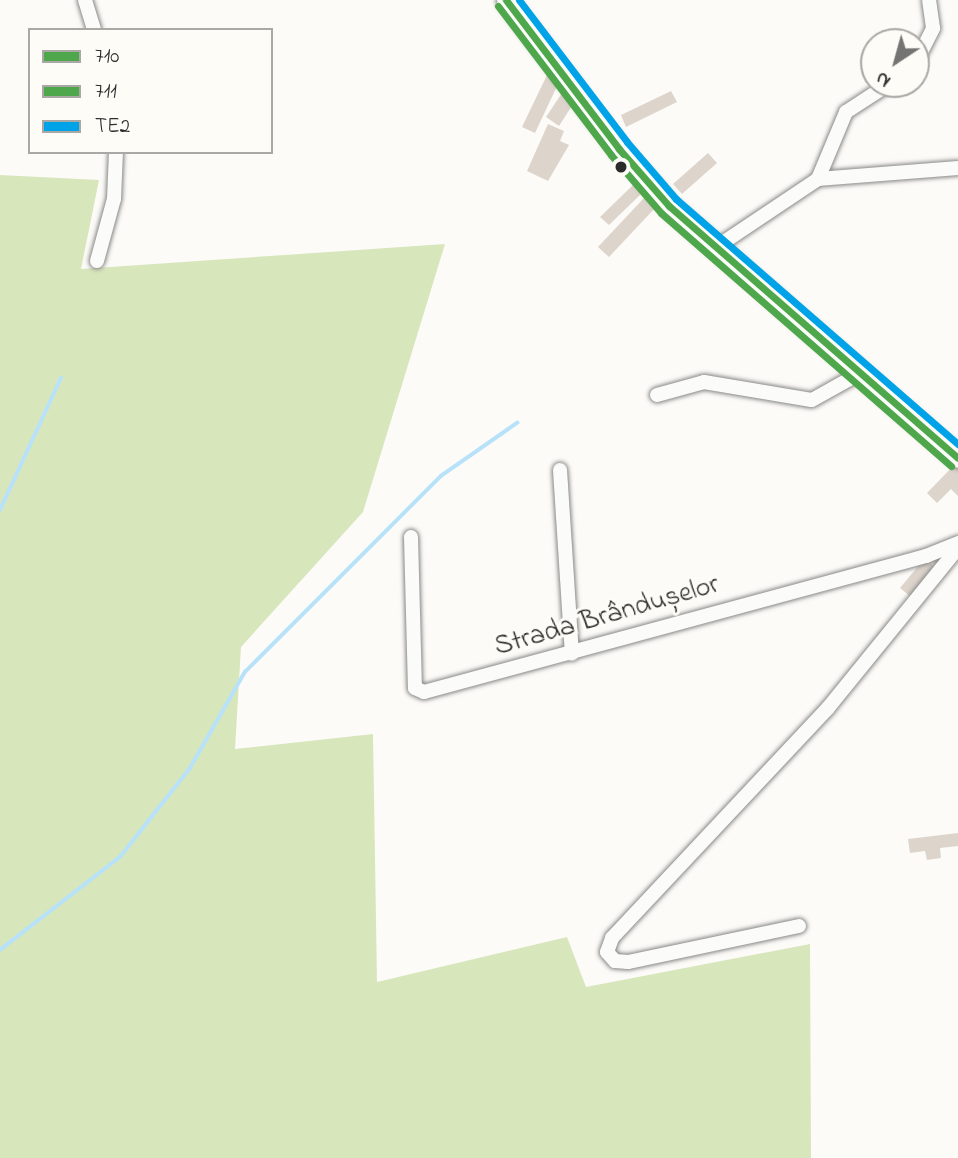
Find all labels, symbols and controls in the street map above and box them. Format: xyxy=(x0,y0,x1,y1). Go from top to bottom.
legend xyxy=(28,28,273,154)
north arrow xyxy=(860,28,930,98)
text: 710 xyxy=(95,42,119,72)
text: N xyxy=(870,64,897,93)
text: 711 xyxy=(95,77,117,107)
text: TE2 xyxy=(95,112,130,142)
unlabelled marker xyxy=(614,160,628,174)
street label: Strada Brândușelor xyxy=(491,569,723,665)

